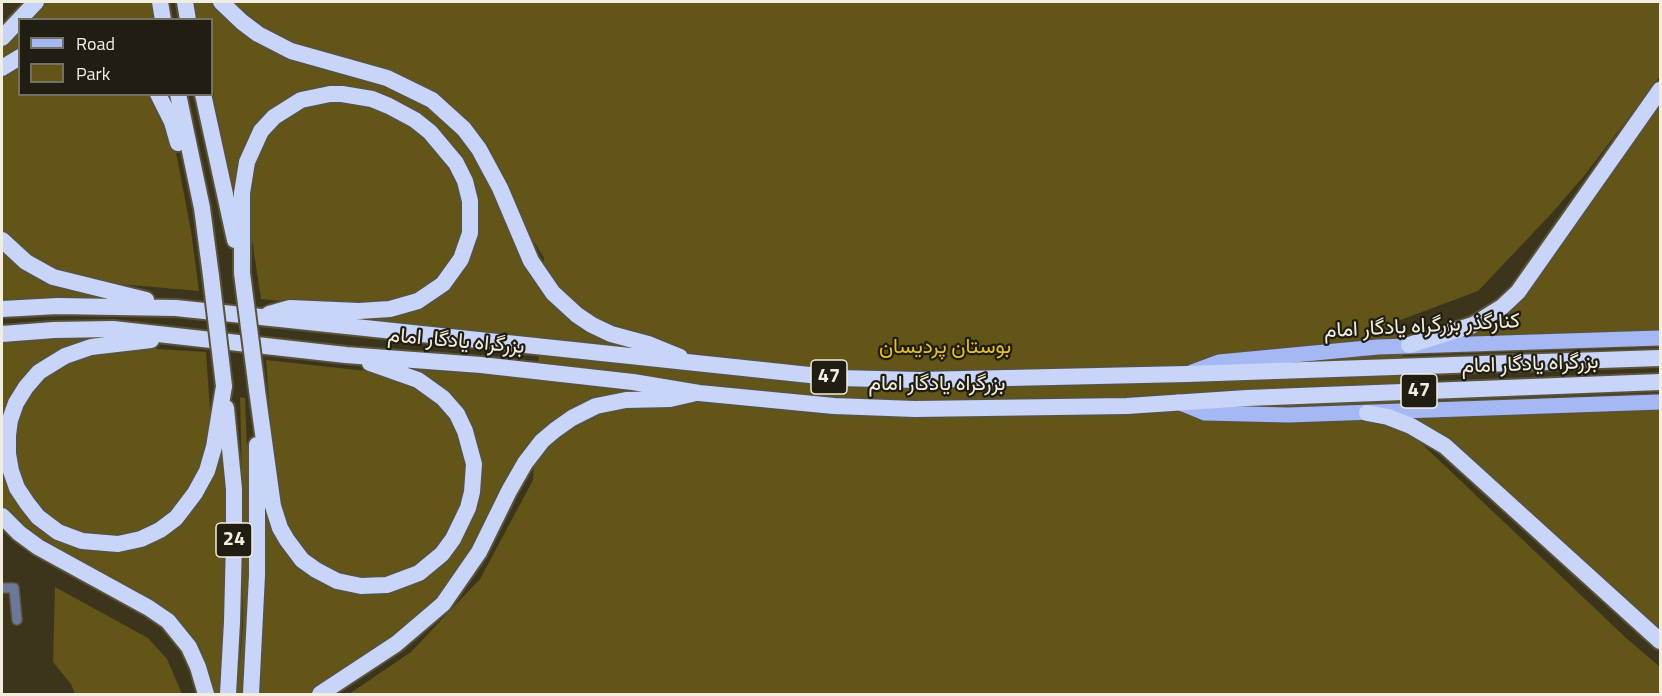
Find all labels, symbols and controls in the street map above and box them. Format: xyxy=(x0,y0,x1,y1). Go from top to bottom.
legend xyxy=(18,18,213,96)
text: Road xyxy=(76,30,115,57)
text: Park xyxy=(76,60,110,87)
street label: کنارگذر بزرگراه یادگار امام xyxy=(1323,309,1521,345)
street label: بزرگراه یادگار امام xyxy=(387,323,525,361)
park label: بوستان پردیسان xyxy=(879,335,1011,361)
street label: بزرگراه یادگار امام xyxy=(1461,350,1599,380)
road number: 47 xyxy=(811,360,847,394)
street label: بزرگراه یادگار امام xyxy=(868,372,1006,398)
road number: 47 xyxy=(1401,374,1437,408)
road number: 24 xyxy=(216,523,252,557)

